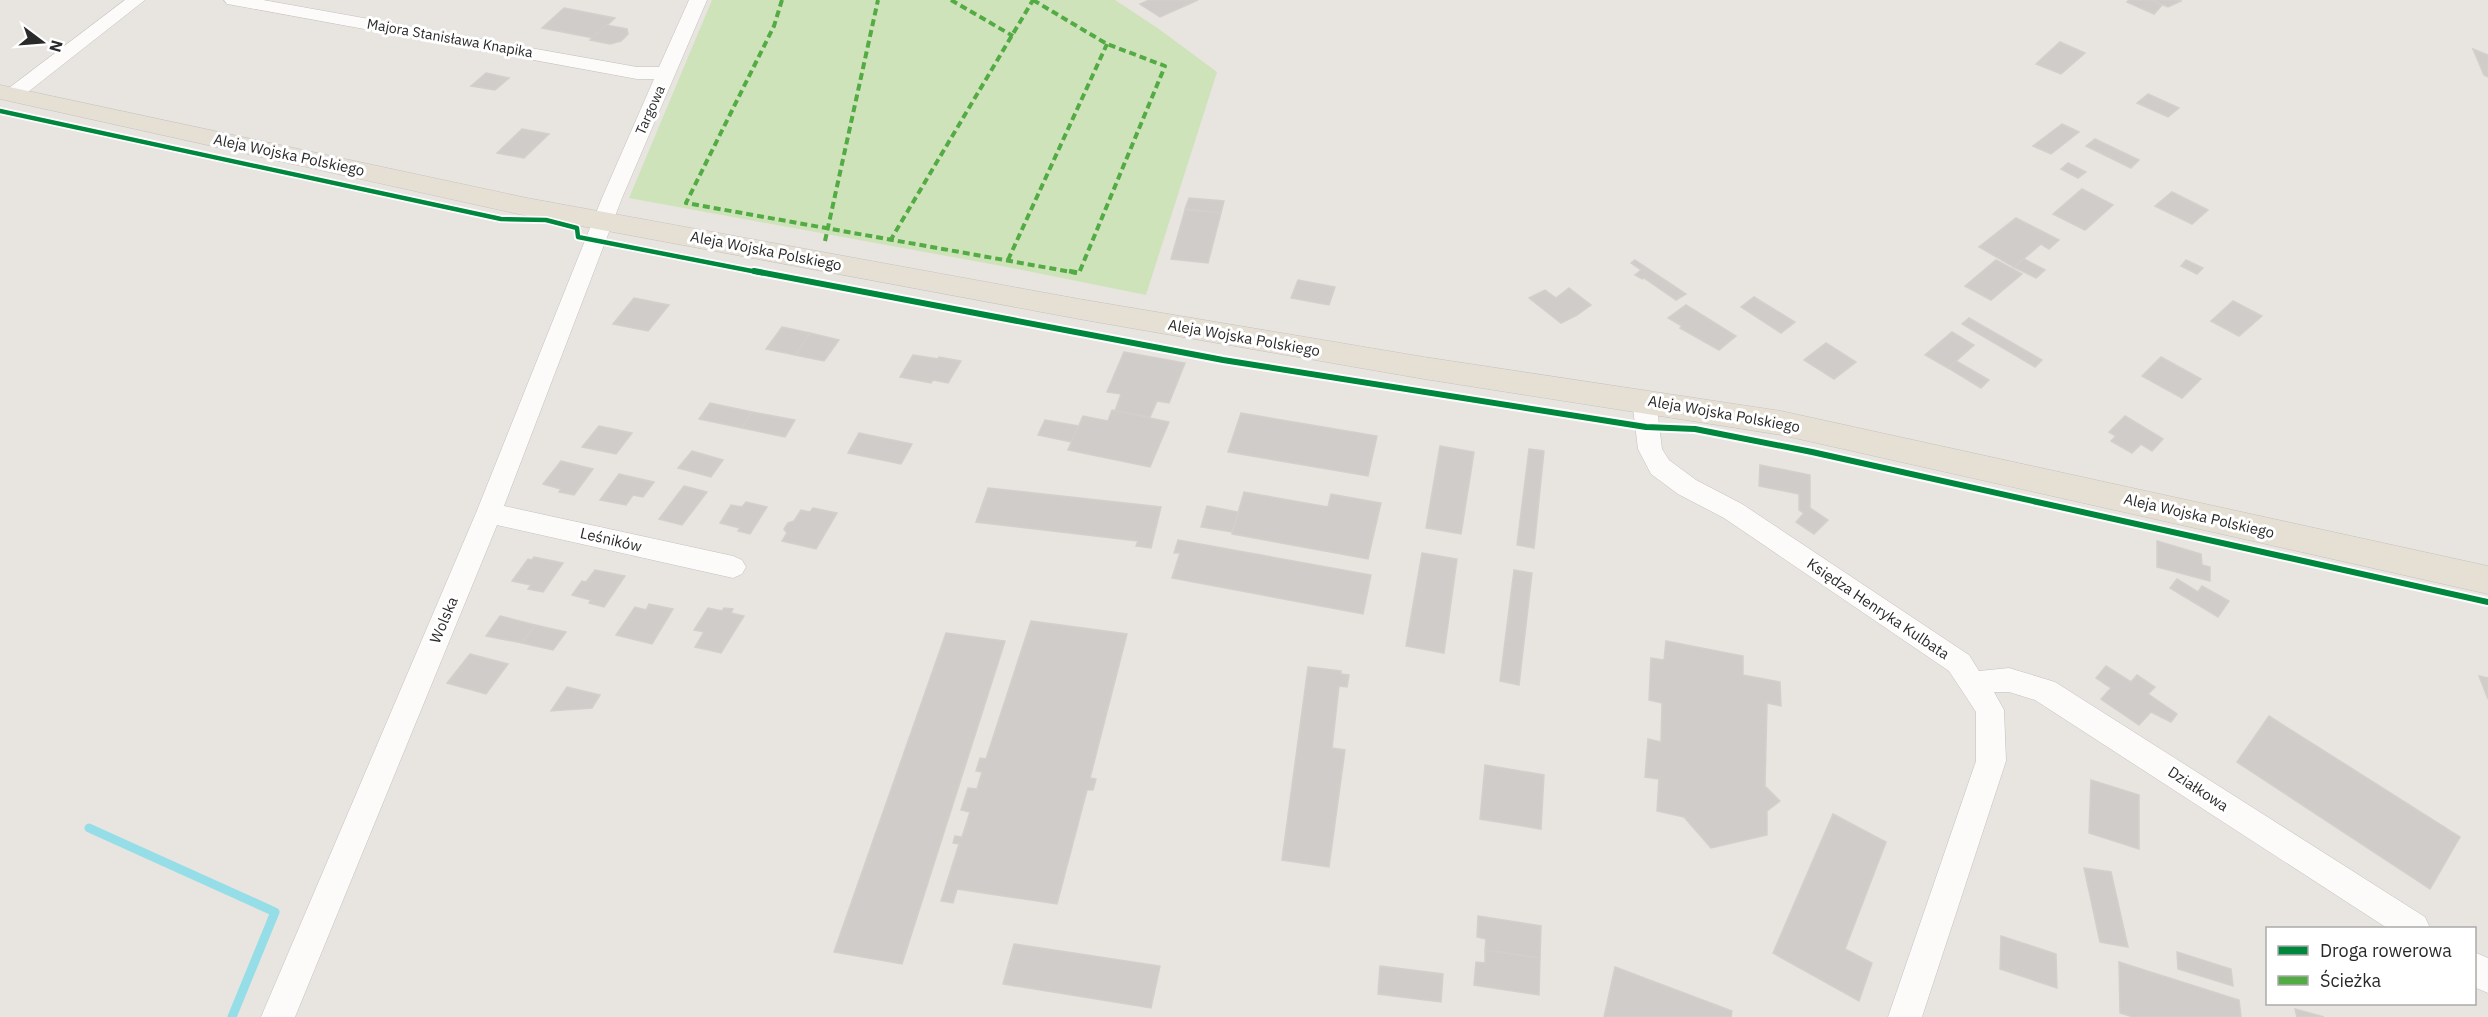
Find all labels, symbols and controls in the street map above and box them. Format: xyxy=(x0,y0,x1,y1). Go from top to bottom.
north arrow xyxy=(12,12,72,72)
street label: Majora Stanisława Knapika xyxy=(366,15,535,62)
text: N xyxy=(45,38,68,54)
street label: Targowa xyxy=(631,82,669,138)
street label: Aleja Wojska Polskiego xyxy=(212,129,366,180)
street label: Aleja Wojska Polskiego xyxy=(689,227,843,275)
street label: Aleja Wojska Polskiego xyxy=(1167,315,1322,360)
street label: Aleja Wojska Polskiego xyxy=(1647,391,1802,436)
street label: Aleja Wojska Polskiego xyxy=(2122,489,2276,542)
street label: Leśników xyxy=(578,523,644,556)
street label: Księdza Henryka Kulbata xyxy=(1803,554,1953,663)
street label: Wolska xyxy=(425,594,462,646)
street label: Działkowa xyxy=(2164,762,2232,815)
legend xyxy=(2266,927,2476,1005)
text: Droga rowerowa xyxy=(2320,939,2452,962)
text: Ścieżka xyxy=(2320,969,2382,992)

